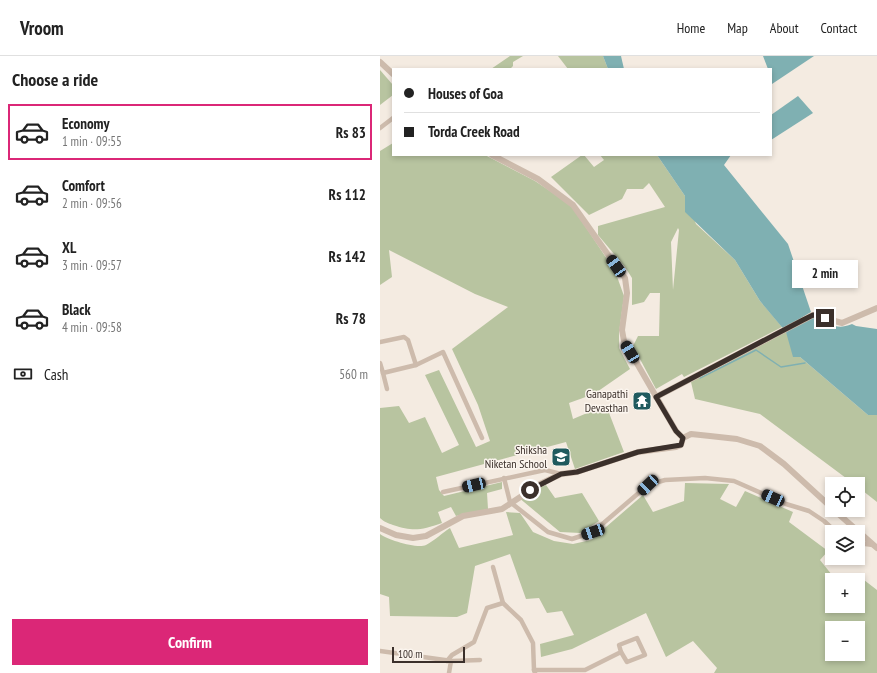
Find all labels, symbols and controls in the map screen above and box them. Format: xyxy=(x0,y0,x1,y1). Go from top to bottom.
text: Vroom xyxy=(20,16,64,40)
text: Home xyxy=(677,19,705,37)
text: Map xyxy=(727,19,748,37)
text: About xyxy=(770,19,799,37)
text: Contact xyxy=(821,19,857,37)
text: Choose a ride xyxy=(12,68,98,91)
text: Houses of Goa xyxy=(428,84,503,103)
icon: car xyxy=(14,114,50,150)
text: Economy xyxy=(62,114,110,133)
text: Torda Creek Road xyxy=(428,122,520,141)
text: Rs 83 xyxy=(336,123,366,142)
text: 1 min · 09:55 xyxy=(62,133,122,150)
icon: car xyxy=(14,176,50,212)
text: Comfort xyxy=(62,176,105,195)
text: Rs 112 xyxy=(329,185,366,204)
text: 2 min · 09:56 xyxy=(62,195,122,212)
icon: car xyxy=(14,238,50,274)
text: XL xyxy=(62,238,76,257)
text: Rs 142 xyxy=(329,247,366,266)
car xyxy=(604,253,628,279)
text: 3 min · 09:57 xyxy=(62,257,122,274)
callout: 2 min xyxy=(792,260,858,288)
text: 2 min xyxy=(812,265,838,282)
icon: car xyxy=(14,300,50,336)
text: Black xyxy=(62,300,91,319)
text: Rs 78 xyxy=(336,309,366,328)
route end xyxy=(816,309,834,327)
text: 4 min · 09:58 xyxy=(62,319,122,336)
car xyxy=(619,339,641,365)
icon: cash xyxy=(12,363,34,385)
text: Cash xyxy=(44,365,68,384)
text: 560 m xyxy=(339,366,368,383)
place label: Ganapathi Devasthan xyxy=(585,386,628,415)
temple icon: Ganapathi Devasthan xyxy=(631,390,653,412)
place label: Shiksha Niketan School xyxy=(485,442,547,471)
school or university icon: Shiksha Niketan School xyxy=(550,446,572,468)
car xyxy=(635,472,661,498)
car xyxy=(461,476,487,494)
map controls xyxy=(825,477,865,661)
button: locate xyxy=(825,477,865,517)
route start xyxy=(521,481,539,499)
car xyxy=(760,488,786,508)
car xyxy=(580,523,606,541)
button: layers xyxy=(825,525,865,565)
button: + xyxy=(825,573,865,613)
button: Confirm xyxy=(12,619,368,665)
button: − xyxy=(825,621,865,661)
scale bar xyxy=(392,645,465,664)
text: 100 m xyxy=(398,647,422,661)

